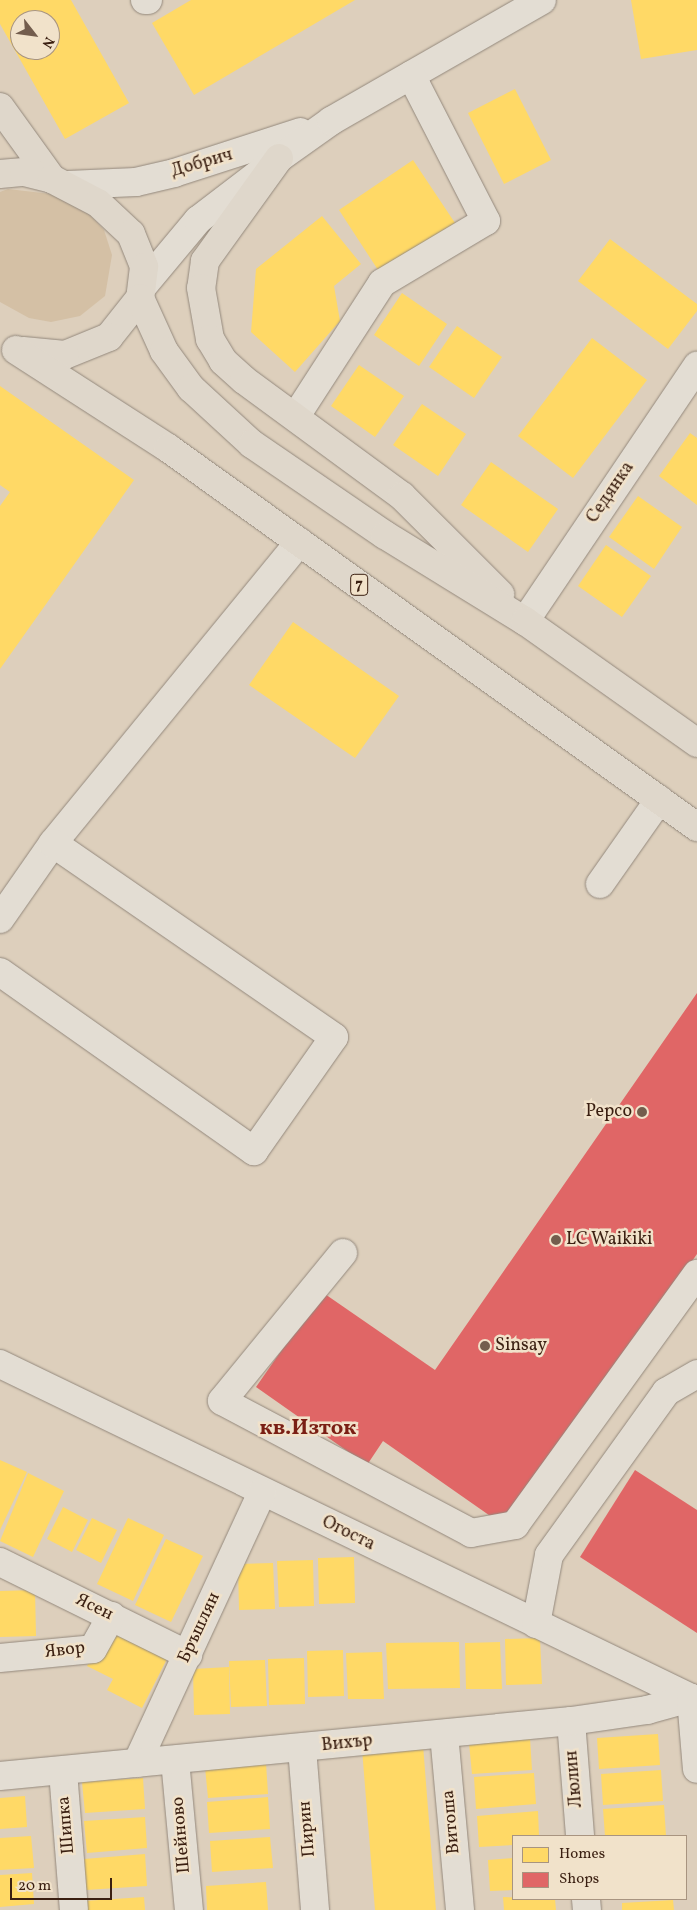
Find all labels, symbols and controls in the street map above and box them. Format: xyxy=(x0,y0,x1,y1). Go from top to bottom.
north arrow xyxy=(10,10,60,60)
text: N xyxy=(37,33,58,51)
street label: Добрич xyxy=(169,145,235,183)
street label: Седянка xyxy=(583,458,639,528)
road number: 7 xyxy=(349,572,369,598)
place label: Pepco xyxy=(585,1101,632,1123)
marker: Pepco xyxy=(636,1106,648,1118)
place label: LC Waikiki xyxy=(566,1229,653,1251)
marker: LC Waikiki xyxy=(550,1234,562,1246)
place label: Sinsay xyxy=(495,1335,547,1357)
marker: Sinsay xyxy=(479,1340,491,1352)
district label: кв.Изток xyxy=(260,1416,356,1442)
street label: Огоста xyxy=(318,1512,378,1556)
street label: Бръшлян xyxy=(174,1589,226,1667)
street label: Ясен xyxy=(72,1590,116,1626)
street label: Явор xyxy=(44,1638,86,1664)
street label: Вихър xyxy=(320,1731,374,1757)
street label: Люлин xyxy=(562,1749,588,1809)
street label: Витоша xyxy=(438,1789,466,1855)
street label: Шипка xyxy=(54,1795,80,1855)
street label: Шейново xyxy=(168,1796,196,1874)
street label: Пирин xyxy=(295,1800,321,1858)
legend xyxy=(512,1835,687,1900)
text: Homes xyxy=(559,1844,605,1865)
scale bar xyxy=(12,1868,115,1900)
text: Shops xyxy=(559,1869,599,1890)
text: 20 m xyxy=(18,1876,51,1897)

